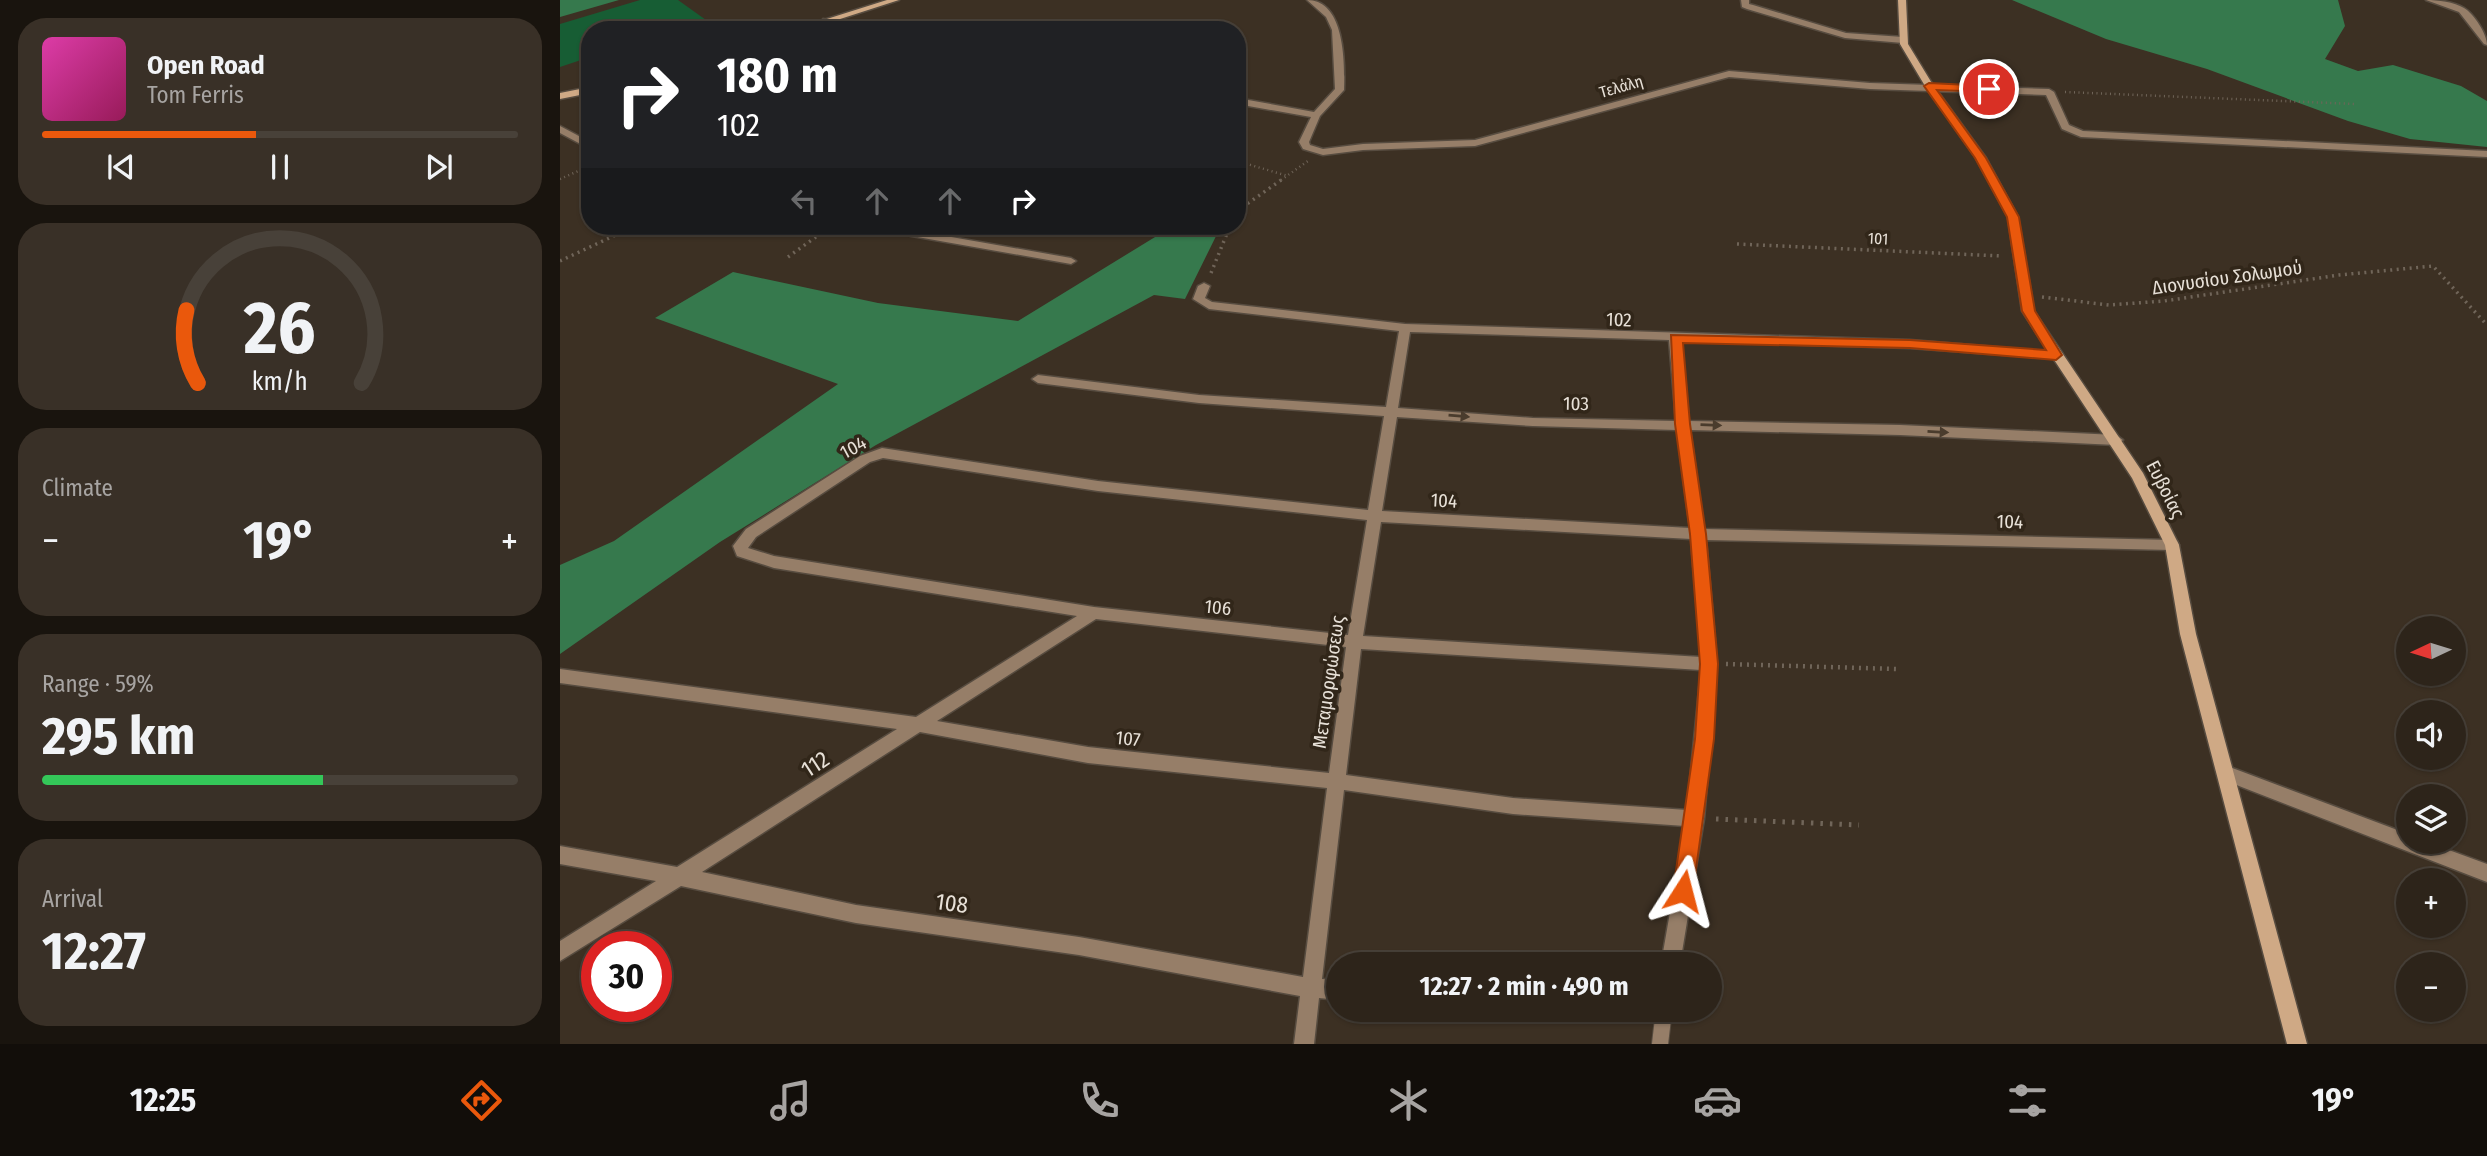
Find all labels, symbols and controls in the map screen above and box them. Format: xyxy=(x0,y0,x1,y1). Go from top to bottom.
text: 180 m xyxy=(717,46,838,105)
icon: right xyxy=(602,49,693,140)
text: Open Road xyxy=(147,50,265,81)
pin xyxy=(1959,59,2019,119)
icon: arrive xyxy=(1970,70,2008,108)
street label: Τελάλη xyxy=(1597,71,1645,102)
text: Tom Ferris xyxy=(147,81,244,109)
text: 102 xyxy=(717,106,760,144)
icon: previous xyxy=(102,148,140,186)
icon: pause xyxy=(261,148,299,186)
icon: next xyxy=(420,148,458,186)
icon: left xyxy=(785,182,823,220)
icon: ahead xyxy=(858,182,896,220)
icon: ahead xyxy=(931,182,969,220)
icon: right xyxy=(1004,182,1042,220)
street label: 101 xyxy=(1867,228,1889,249)
street label: Διονυσίου Σολωμού xyxy=(2151,256,2304,299)
text: 26 xyxy=(243,285,316,372)
street label: 102 xyxy=(1606,308,1632,331)
text: km/h xyxy=(252,367,308,397)
street label: 103 xyxy=(1563,392,1589,415)
one-way arrow xyxy=(1448,411,1470,422)
one-way arrow xyxy=(1700,419,1722,430)
one-way arrow xyxy=(1927,426,1949,437)
street label: 104 xyxy=(836,431,870,464)
street label: Ευβοίας xyxy=(2141,457,2190,522)
text: Climate xyxy=(42,474,113,502)
street label: 104 xyxy=(1430,488,1458,513)
text: 19° xyxy=(243,509,317,572)
street label: 104 xyxy=(1996,510,2024,533)
text: − xyxy=(42,518,59,564)
text: + xyxy=(501,518,518,564)
street label: 106 xyxy=(1203,595,1232,620)
street label: Μεταμορφώσεως xyxy=(1308,614,1349,750)
north arrow xyxy=(2396,616,2466,686)
map controls xyxy=(2396,616,2466,1022)
text: Range · 59% xyxy=(42,670,154,698)
button: sound xyxy=(2396,700,2466,770)
text: 295 km xyxy=(42,705,195,768)
street label: 107 xyxy=(1114,726,1142,751)
street label: 112 xyxy=(796,745,834,783)
button: layers xyxy=(2396,784,2466,854)
position arrow xyxy=(1646,854,1720,928)
button: + xyxy=(2396,868,2466,938)
text: Arrival xyxy=(42,885,103,913)
street label: 108 xyxy=(934,887,970,919)
text: 12:27 xyxy=(42,920,146,983)
speed limit sign: 30 xyxy=(581,931,672,1022)
button: − xyxy=(2396,952,2466,1022)
text: 12:27 · 2 min · 490 m xyxy=(1420,971,1628,1002)
icon: directions xyxy=(457,1076,506,1125)
icon: music xyxy=(766,1076,815,1125)
icon: phone xyxy=(1075,1076,1124,1125)
icon: climate xyxy=(1384,1076,1433,1125)
icon: car xyxy=(1693,1076,1742,1125)
icon: filters xyxy=(2003,1076,2052,1125)
text: 12:25 xyxy=(130,1081,196,1119)
text: 19° xyxy=(2312,1081,2357,1119)

